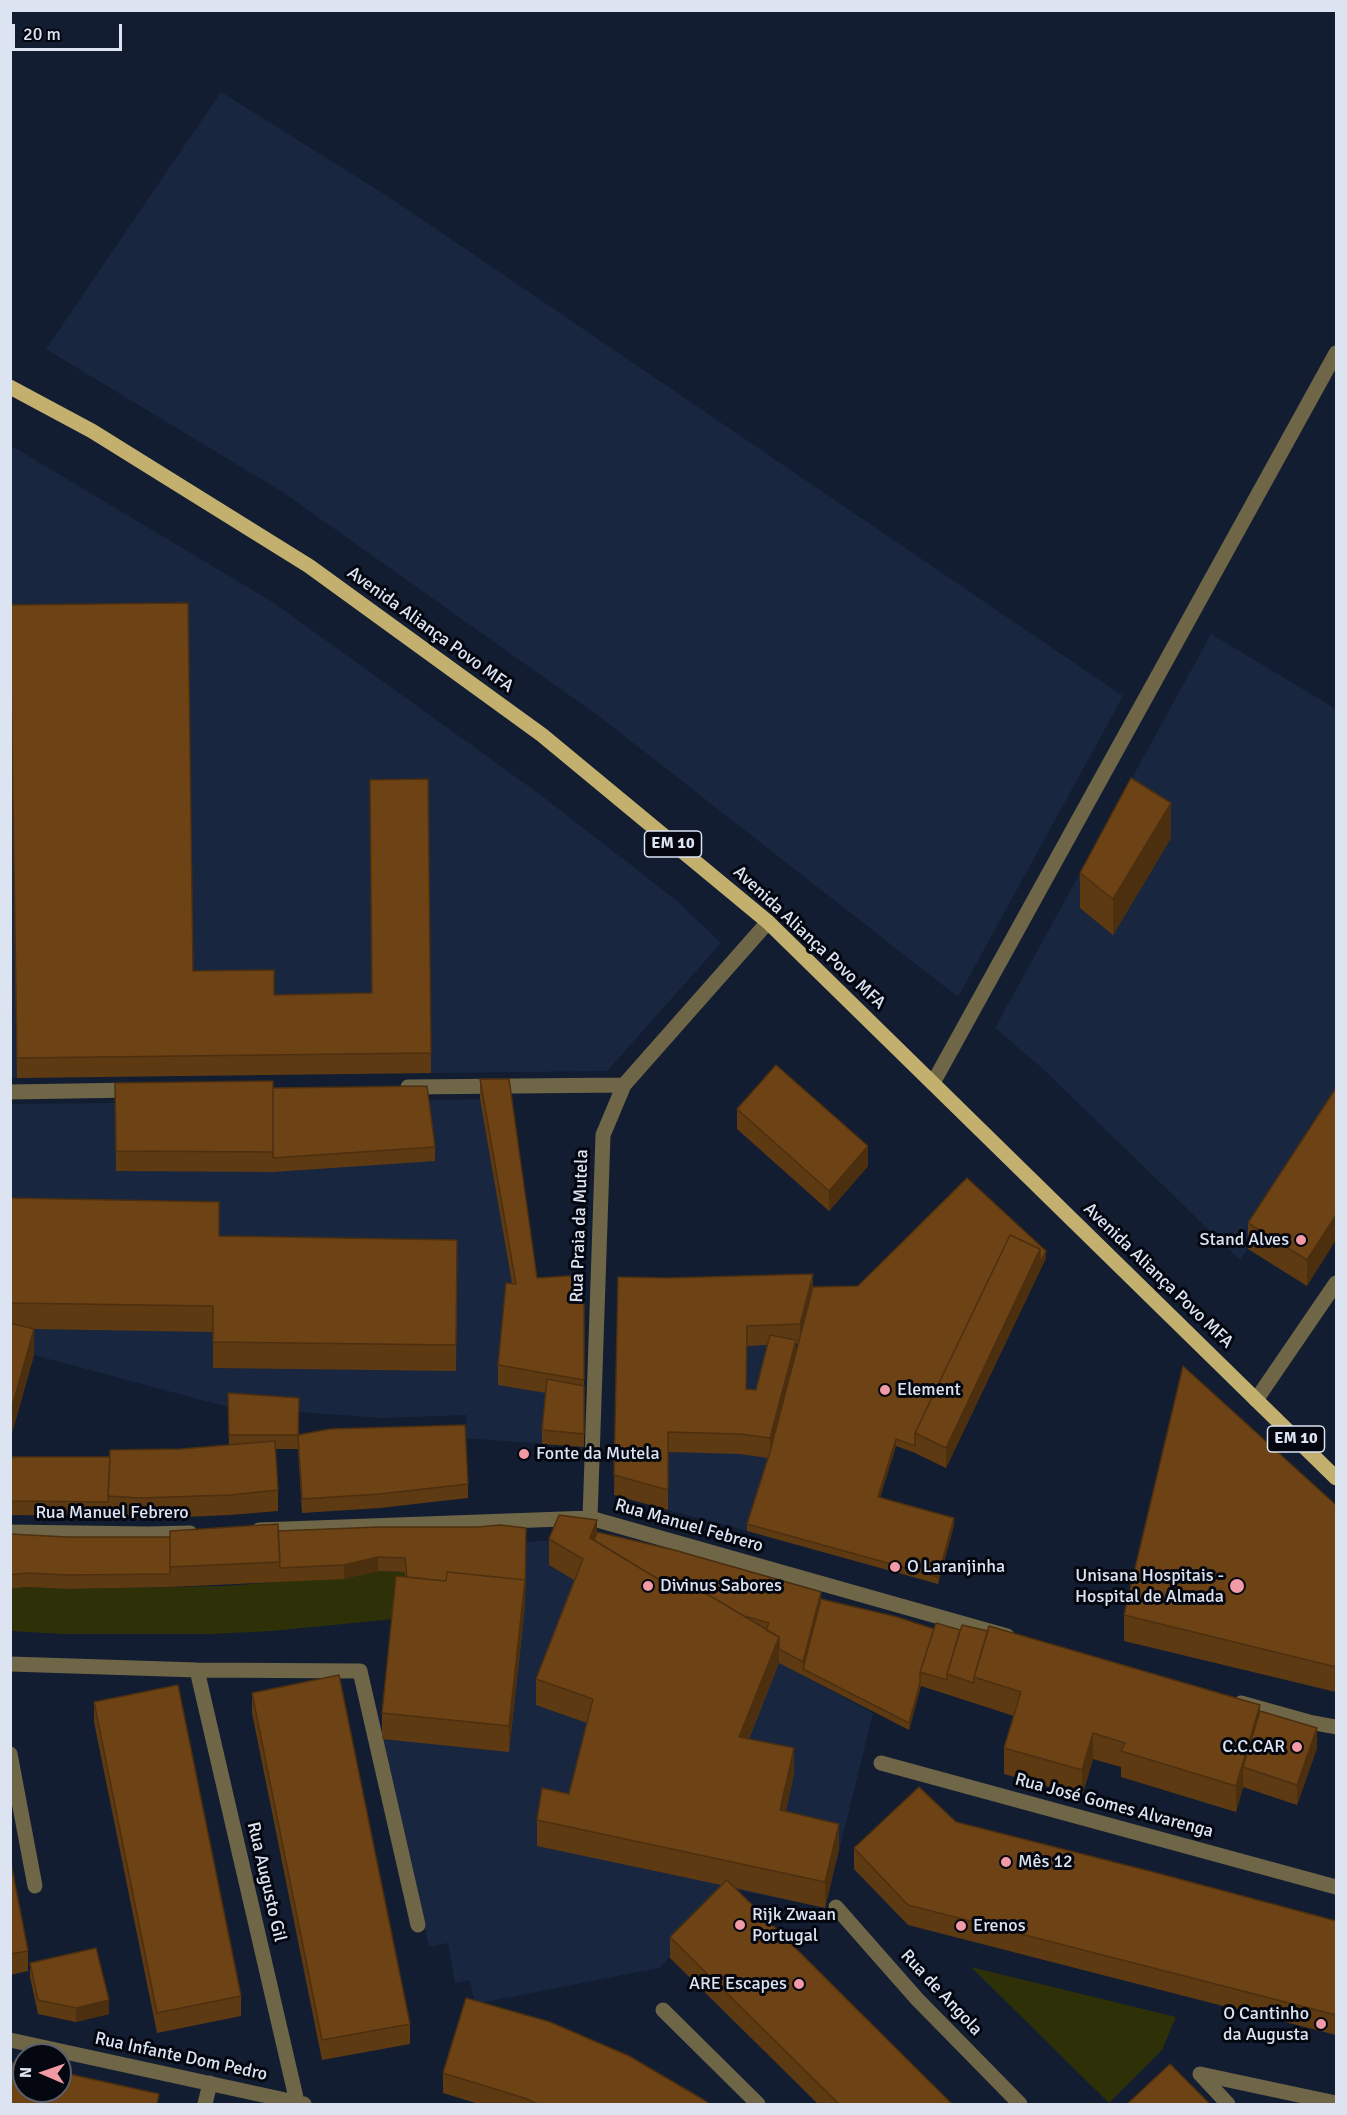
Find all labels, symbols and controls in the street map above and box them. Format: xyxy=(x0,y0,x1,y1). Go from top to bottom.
scale bar xyxy=(15,12,124,50)
text: 20 m xyxy=(23,23,61,45)
street label: Avenida Aliança Povo MFA xyxy=(343,562,517,698)
road number: EM 10 xyxy=(644,831,702,857)
street label: Avenida Aliança Povo MFA xyxy=(728,862,890,1014)
street label: Rua Praia da Mutela xyxy=(567,1149,593,1303)
street label: Avenida Aliança Povo MFA xyxy=(1078,1199,1238,1353)
place label: Stand Alves xyxy=(1199,1229,1289,1251)
marker: Stand Alves xyxy=(1294,1233,1308,1247)
place label: Element xyxy=(897,1379,961,1401)
marker: Element xyxy=(878,1383,892,1397)
road number: EM 10 xyxy=(1268,1426,1324,1452)
place label: Fonte da Mutela xyxy=(536,1443,660,1465)
marker: Fonte da Mutela xyxy=(517,1447,531,1461)
street label: Rua Manuel Febrero xyxy=(612,1495,766,1557)
street label: Rua Manuel Febrero xyxy=(35,1502,189,1524)
place label: O Laranjinha xyxy=(907,1556,1005,1578)
marker: O Laranjinha xyxy=(888,1560,902,1574)
place label: Unisana Hospitais - Hospital de Almada xyxy=(1075,1565,1224,1608)
place label: Divinus Sabores xyxy=(660,1575,782,1597)
marker: Unisana Hospitais - Hospital de Almada xyxy=(1228,1577,1246,1595)
marker: Divinus Sabores xyxy=(641,1579,655,1593)
place label: C.C.CAR xyxy=(1222,1736,1285,1758)
marker: C.C.CAR xyxy=(1290,1740,1304,1754)
street label: Rua José Gomes Alvarenga xyxy=(1012,1769,1216,1843)
street label: Rua Augusto Gil xyxy=(242,1820,290,1944)
place label: Mês 12 xyxy=(1018,1851,1073,1873)
marker: Mês 12 xyxy=(999,1855,1013,1869)
place label: Rijk Zwaan Portugal xyxy=(752,1904,836,1946)
place label: Erenos xyxy=(973,1915,1026,1937)
marker: Rijk Zwaan Portugal xyxy=(733,1918,747,1932)
marker: Erenos xyxy=(954,1919,968,1933)
street label: Rua de Angola xyxy=(896,1945,986,2041)
place label: ARE Escapes xyxy=(689,1973,787,1995)
marker: ARE Escapes xyxy=(792,1977,806,1991)
place label: O Cantinho da Augusta xyxy=(1223,2003,1309,2046)
marker: O Cantinho da Augusta xyxy=(1314,2017,1328,2031)
street label: Rua Infante Dom Pedro xyxy=(93,2028,269,2086)
north arrow xyxy=(12,2043,72,2103)
text: N xyxy=(16,2067,36,2078)

